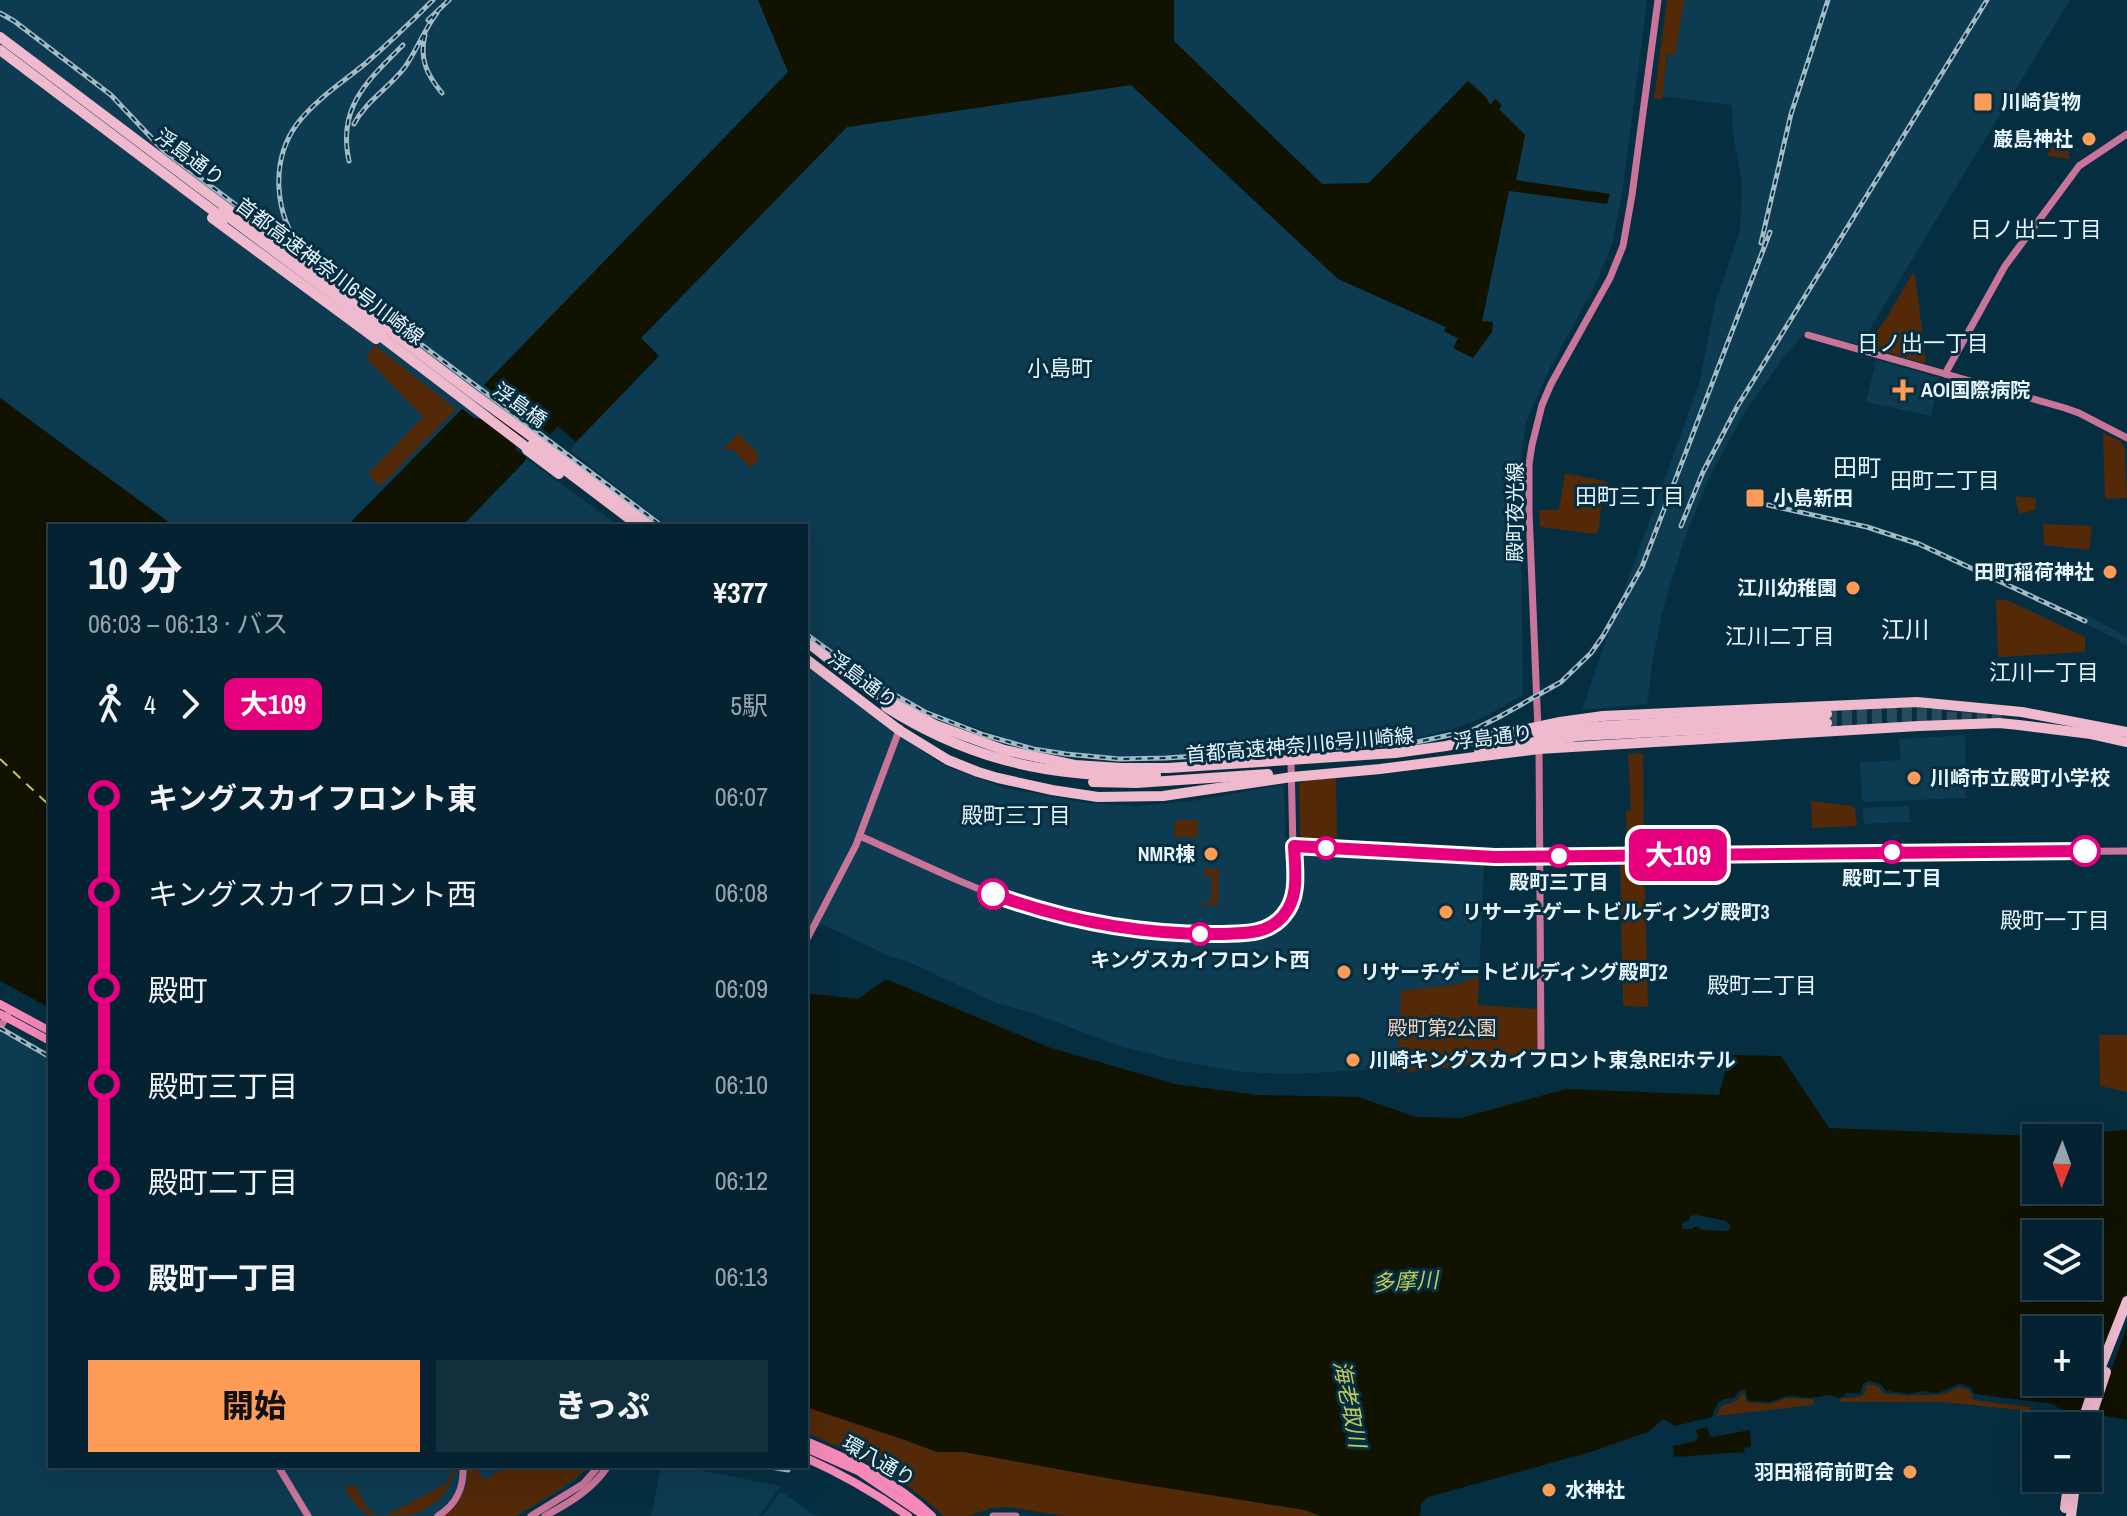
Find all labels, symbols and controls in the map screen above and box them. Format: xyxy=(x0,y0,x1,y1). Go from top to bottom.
place label: 川崎貨物 xyxy=(2001,88,2081,115)
marker: 川崎貨物 xyxy=(1972,91,1994,113)
street label: 浮島通り xyxy=(150,122,230,191)
place label: 巌島神社 xyxy=(1993,125,2073,152)
marker: 巌島神社 xyxy=(2080,130,2098,148)
street label: 首都高速神奈川6号川崎線 xyxy=(231,191,430,350)
district label: 日ノ出二丁目 xyxy=(1970,214,2102,244)
district label: 日ノ出一丁目 xyxy=(1857,328,1989,358)
district label: 小島町 xyxy=(1027,353,1093,383)
street label: 浮島橋 xyxy=(488,376,552,433)
place label: AOI国際病院 xyxy=(1921,376,2030,403)
marker: AOI国際病院 xyxy=(1892,379,1914,401)
district label: 田町 xyxy=(1833,451,1881,483)
street label: 殿町夜光線 xyxy=(1501,462,1528,562)
district label: 田町二丁目 xyxy=(1890,465,2000,495)
district label: 田町三丁目 xyxy=(1575,481,1685,511)
place label: 小島新田 xyxy=(1773,484,1853,511)
marker: 小島新田 xyxy=(1744,487,1766,509)
text: 10 分 xyxy=(88,543,182,603)
place label: 田町稲荷神社 xyxy=(1974,558,2094,585)
marker: 田町稲荷神社 xyxy=(2101,563,2119,581)
text: ¥377 xyxy=(713,572,768,612)
place label: 江川幼稚園 xyxy=(1737,574,1837,601)
marker: 江川幼稚園 xyxy=(1844,579,1862,597)
text: 06:03 – 06:13 · バス xyxy=(88,606,288,641)
district label: 江川 xyxy=(1881,613,1929,645)
district label: 江川二丁目 xyxy=(1725,621,1835,651)
street label: 浮島通り xyxy=(823,645,903,714)
district label: 江川一丁目 xyxy=(1989,657,2099,687)
icon: walk xyxy=(88,682,132,726)
icon: forward xyxy=(168,682,212,726)
text: 大109 xyxy=(240,685,306,723)
text: 4 xyxy=(144,687,156,722)
text: 5駅 xyxy=(730,688,768,723)
street label: 浮島通り xyxy=(1452,718,1534,755)
street label: 首都高速神奈川6号川崎線 xyxy=(1185,721,1415,768)
place label: 川崎市立殿町小学校 xyxy=(1930,764,2110,791)
marker: 川崎市立殿町小学校 xyxy=(1905,769,1923,787)
text: キングスカイフロント東 xyxy=(148,778,477,818)
text: 06:07 xyxy=(715,779,768,814)
district label: 殿町三丁目 xyxy=(961,800,1071,830)
line badge: 大109 xyxy=(1622,829,1734,881)
text: 大109 xyxy=(1645,836,1711,874)
unlabelled marker xyxy=(2070,836,2100,866)
unlabelled marker xyxy=(1315,837,1337,859)
place label: NMR棟 xyxy=(1138,840,1195,867)
marker: 殿町二丁目 xyxy=(1881,841,1903,863)
marker: NMR棟 xyxy=(1202,845,1220,863)
marker: 殿町三丁目 xyxy=(1548,845,1570,867)
place label: 殿町二丁目 xyxy=(1842,864,1942,891)
place label: 殿町三丁目 xyxy=(1509,868,1609,895)
text: キングスカイフロント西 xyxy=(148,874,477,914)
text: 06:08 xyxy=(715,875,768,910)
unlabelled marker xyxy=(978,879,1008,909)
place label: リサーチゲートビルディング殿町3 xyxy=(1462,898,1770,925)
marker: リサーチゲートビルディング殿町3 xyxy=(1437,903,1455,921)
district label: 殿町一丁目 xyxy=(2000,905,2110,935)
marker: キングスカイフロント西 xyxy=(1189,923,1211,945)
place label: キングスカイフロント西 xyxy=(1090,946,1310,973)
place label: リサーチゲートビルディング殿町2 xyxy=(1360,958,1668,985)
marker: リサーチゲートビルディング殿町2 xyxy=(1335,963,1353,981)
text: 殿町 xyxy=(148,970,208,1010)
district label: 殿町二丁目 xyxy=(1707,970,1817,1000)
text: 06:09 xyxy=(715,971,768,1006)
park label: 殿町第2公園 xyxy=(1387,1014,1497,1041)
place label: 川崎キングスカイフロント東急REIホテル xyxy=(1369,1046,1736,1073)
marker: 川崎キングスカイフロント東急REIホテル xyxy=(1344,1051,1362,1069)
text: 殿町三丁目 xyxy=(148,1066,298,1106)
text: 06:10 xyxy=(715,1067,768,1102)
north arrow xyxy=(2022,1124,2102,1204)
map controls xyxy=(2022,1124,2102,1492)
text: 殿町二丁目 xyxy=(148,1162,298,1202)
text: 06:12 xyxy=(715,1163,768,1198)
button: layers xyxy=(2022,1220,2102,1300)
text: 殿町一丁目 xyxy=(148,1258,298,1298)
text: 06:13 xyxy=(715,1259,768,1294)
water label: 多摩川 xyxy=(1371,1264,1441,1298)
button: + xyxy=(2022,1316,2102,1396)
water label: 海老取川 xyxy=(1327,1358,1374,1452)
button: 開始 xyxy=(88,1360,420,1452)
button: きっぷ xyxy=(436,1360,768,1452)
button: − xyxy=(2022,1412,2102,1492)
street label: 環八通り xyxy=(838,1429,921,1492)
place label: 羽田稲荷前町会 xyxy=(1754,1458,1894,1485)
marker: 羽田稲荷前町会 xyxy=(1901,1463,1919,1481)
place label: 水神社 xyxy=(1565,1476,1625,1503)
marker: 水神社 xyxy=(1540,1481,1558,1499)

